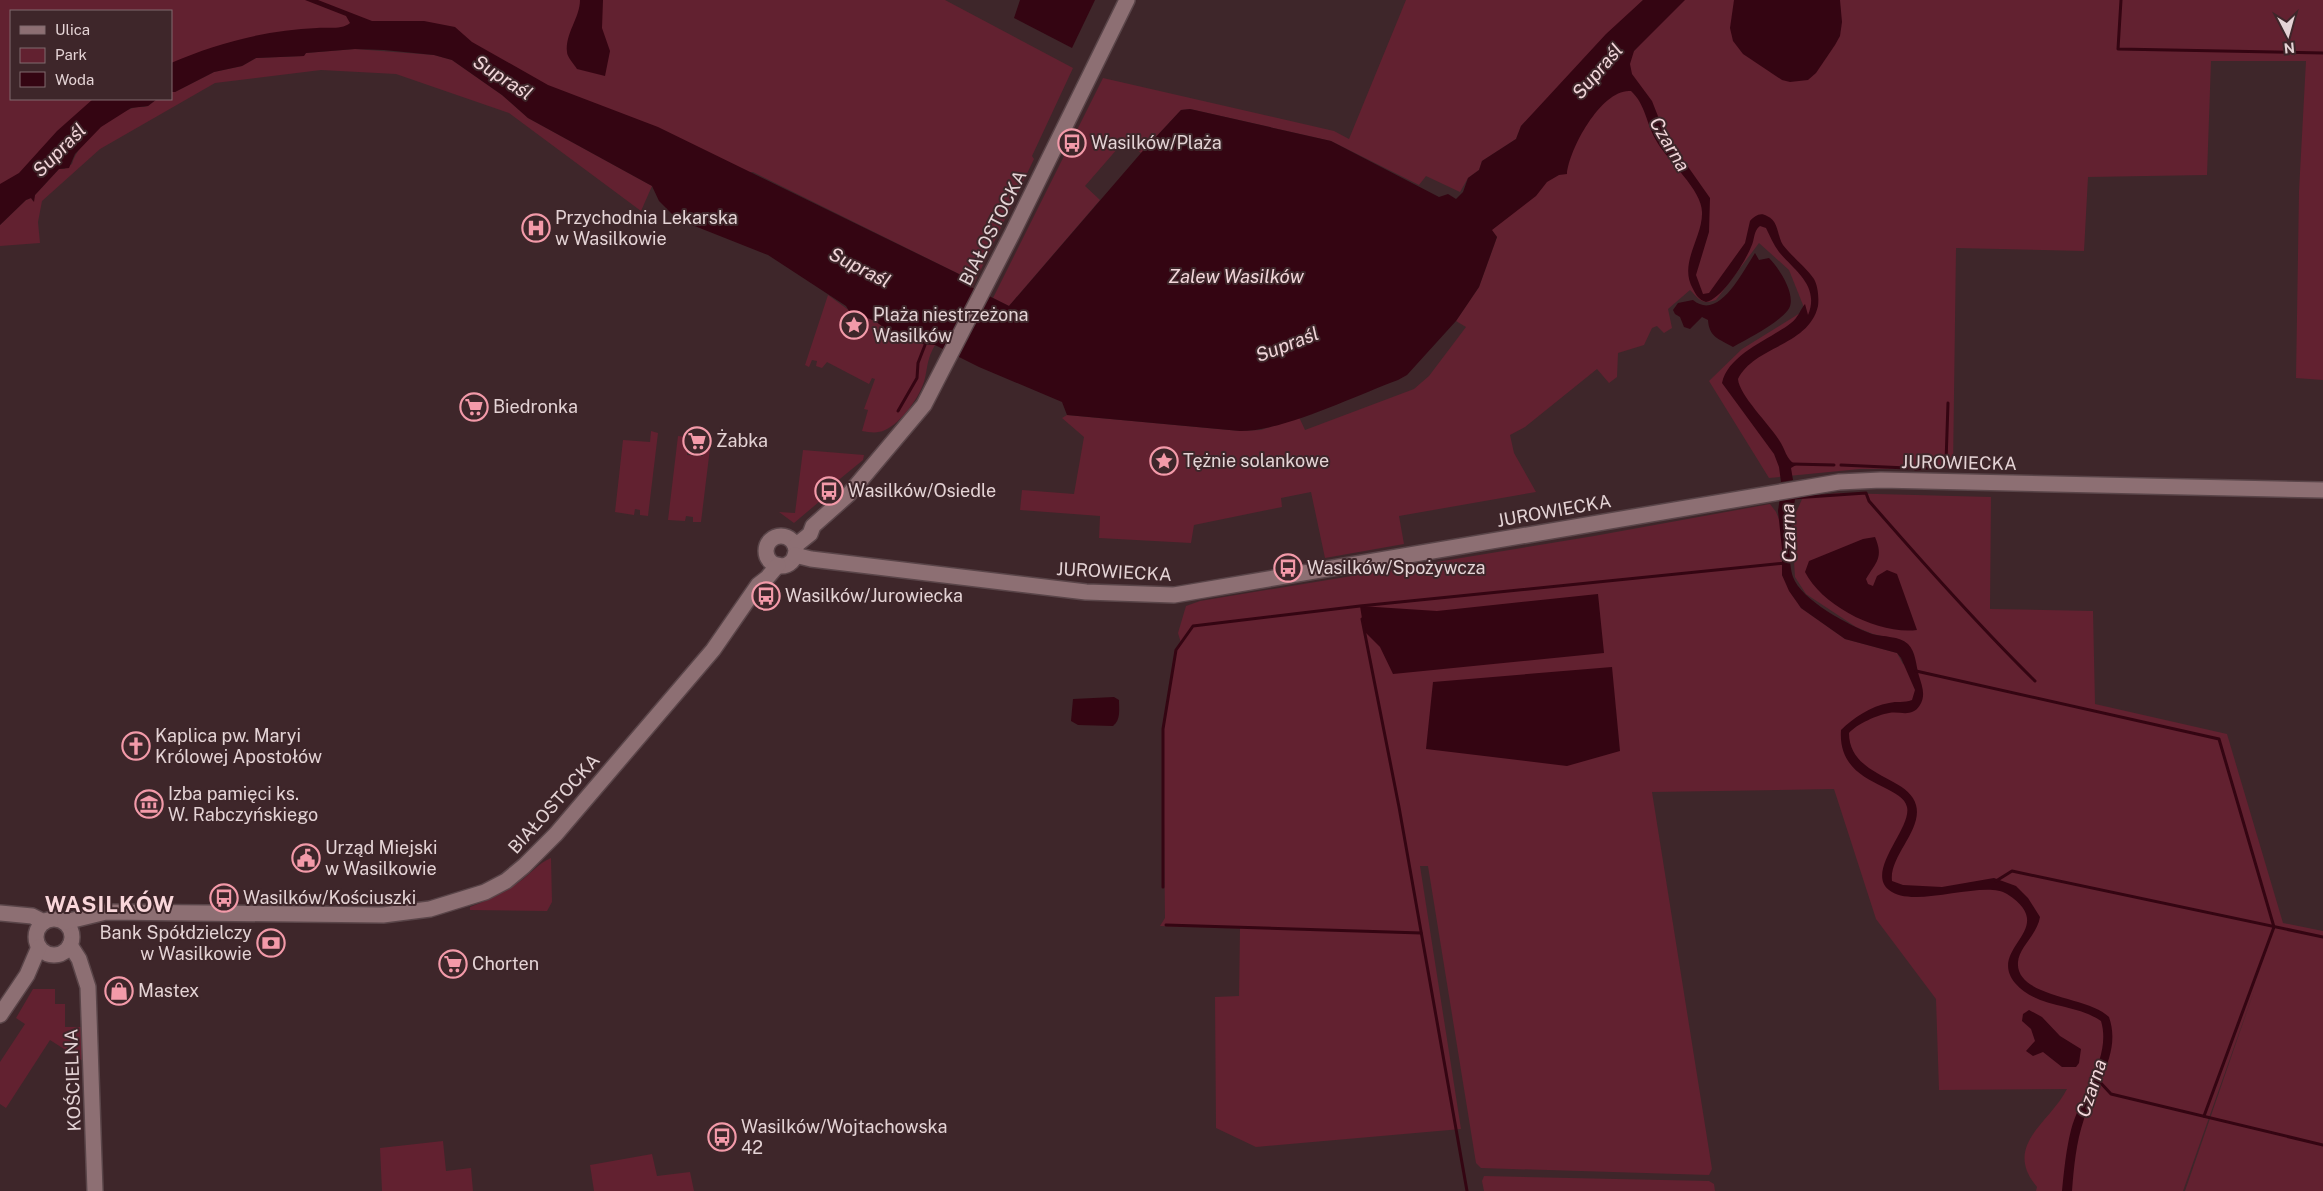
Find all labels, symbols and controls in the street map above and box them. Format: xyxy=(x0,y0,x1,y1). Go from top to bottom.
legend xyxy=(10,10,172,100)
north arrow xyxy=(2263,10,2313,60)
text: Ulica xyxy=(55,21,90,38)
water label: Supraśl xyxy=(1567,39,1627,103)
text: N xyxy=(2283,39,2296,56)
text: Park xyxy=(55,46,87,63)
water label: Supraśl xyxy=(469,50,537,104)
text: Woda xyxy=(55,71,94,88)
water label: Czarna xyxy=(1645,113,1695,175)
water label: Supraśl xyxy=(28,119,90,181)
bus stop icon: Wasilków/Plaża xyxy=(1057,128,1087,158)
place label: Wasilków/Plaża xyxy=(1091,132,1222,153)
street label: BIAŁOSTOCKA xyxy=(954,166,1031,289)
place label: Przychodnia Lekarska w Wasilkowie xyxy=(555,207,738,249)
hospital icon: Przychodnia Lekarska w Wasilkowie xyxy=(521,213,551,243)
water label: Supraśl xyxy=(826,242,894,292)
water label: Zalew Wasilków xyxy=(1168,265,1305,287)
place label: Plaża niestrzeżona Wasilków xyxy=(873,304,1029,346)
place icon: Plaża niestrzeżona Wasilków xyxy=(839,310,869,340)
water label: Supraśl xyxy=(1252,322,1322,366)
supermarket icon: Biedronka xyxy=(459,392,489,422)
place label: Biedronka xyxy=(493,396,578,417)
supermarket icon: Żabka xyxy=(682,426,712,456)
place label: Żabka xyxy=(716,429,768,451)
place icon: Tężnie solankowe xyxy=(1149,446,1179,476)
place label: Tężnie solankowe xyxy=(1183,450,1329,471)
street label: JUROWIECKA xyxy=(1901,451,2017,474)
bus stop icon: Wasilków/Osiedle xyxy=(814,476,844,506)
place label: Wasilków/Osiedle xyxy=(848,480,996,501)
street label: JUROWIECKA xyxy=(1495,490,1613,531)
water label: Czarna xyxy=(1776,503,1800,563)
bus stop icon: Wasilków/Spożywcza xyxy=(1273,553,1303,583)
place label: Wasilków/Spożywcza xyxy=(1307,557,1486,578)
street label: JUROWIECKA xyxy=(1056,558,1173,585)
bus stop icon: Wasilków/Jurowiecka xyxy=(751,581,781,611)
place label: Wasilków/Jurowiecka xyxy=(785,585,963,606)
place label: Kaplica pw. Maryi Królowej Apostołów xyxy=(155,725,322,767)
church icon: Kaplica pw. Maryi Królowej Apostołów xyxy=(121,731,151,761)
street label: BIAŁOSTOCKA xyxy=(504,749,604,858)
place label: Izba pamięci ks. W. Rabczyńskiego xyxy=(168,783,318,825)
museum icon: Izba pamięci ks. W. Rabczyńskiego xyxy=(134,789,164,819)
place label: Urząd Miejski w Wasilkowie xyxy=(325,837,438,879)
public building icon: Urząd Miejski w Wasilkowie xyxy=(291,843,321,873)
bus stop icon: Wasilków/Kościuszki xyxy=(209,883,239,913)
place label: Wasilków/Kościuszki xyxy=(243,887,416,908)
district label: WASILKÓW xyxy=(45,890,175,917)
place label: Bank Spółdzielczy w Wasilkowie xyxy=(100,922,252,964)
bank icon: Bank Spółdzielczy w Wasilkowie xyxy=(256,928,286,958)
supermarket icon: Chorten xyxy=(438,949,468,979)
place label: Chorten xyxy=(472,953,539,974)
shop icon: Mastex xyxy=(104,976,134,1006)
place label: Mastex xyxy=(138,980,199,1001)
street label: KOŚCIELNA xyxy=(59,1028,85,1132)
water label: Czarna xyxy=(2071,1056,2111,1120)
place label: Wasilków/Wojtachowska 42 xyxy=(741,1116,947,1158)
bus stop icon: Wasilków/Wojtachowska 42 xyxy=(707,1122,737,1152)

